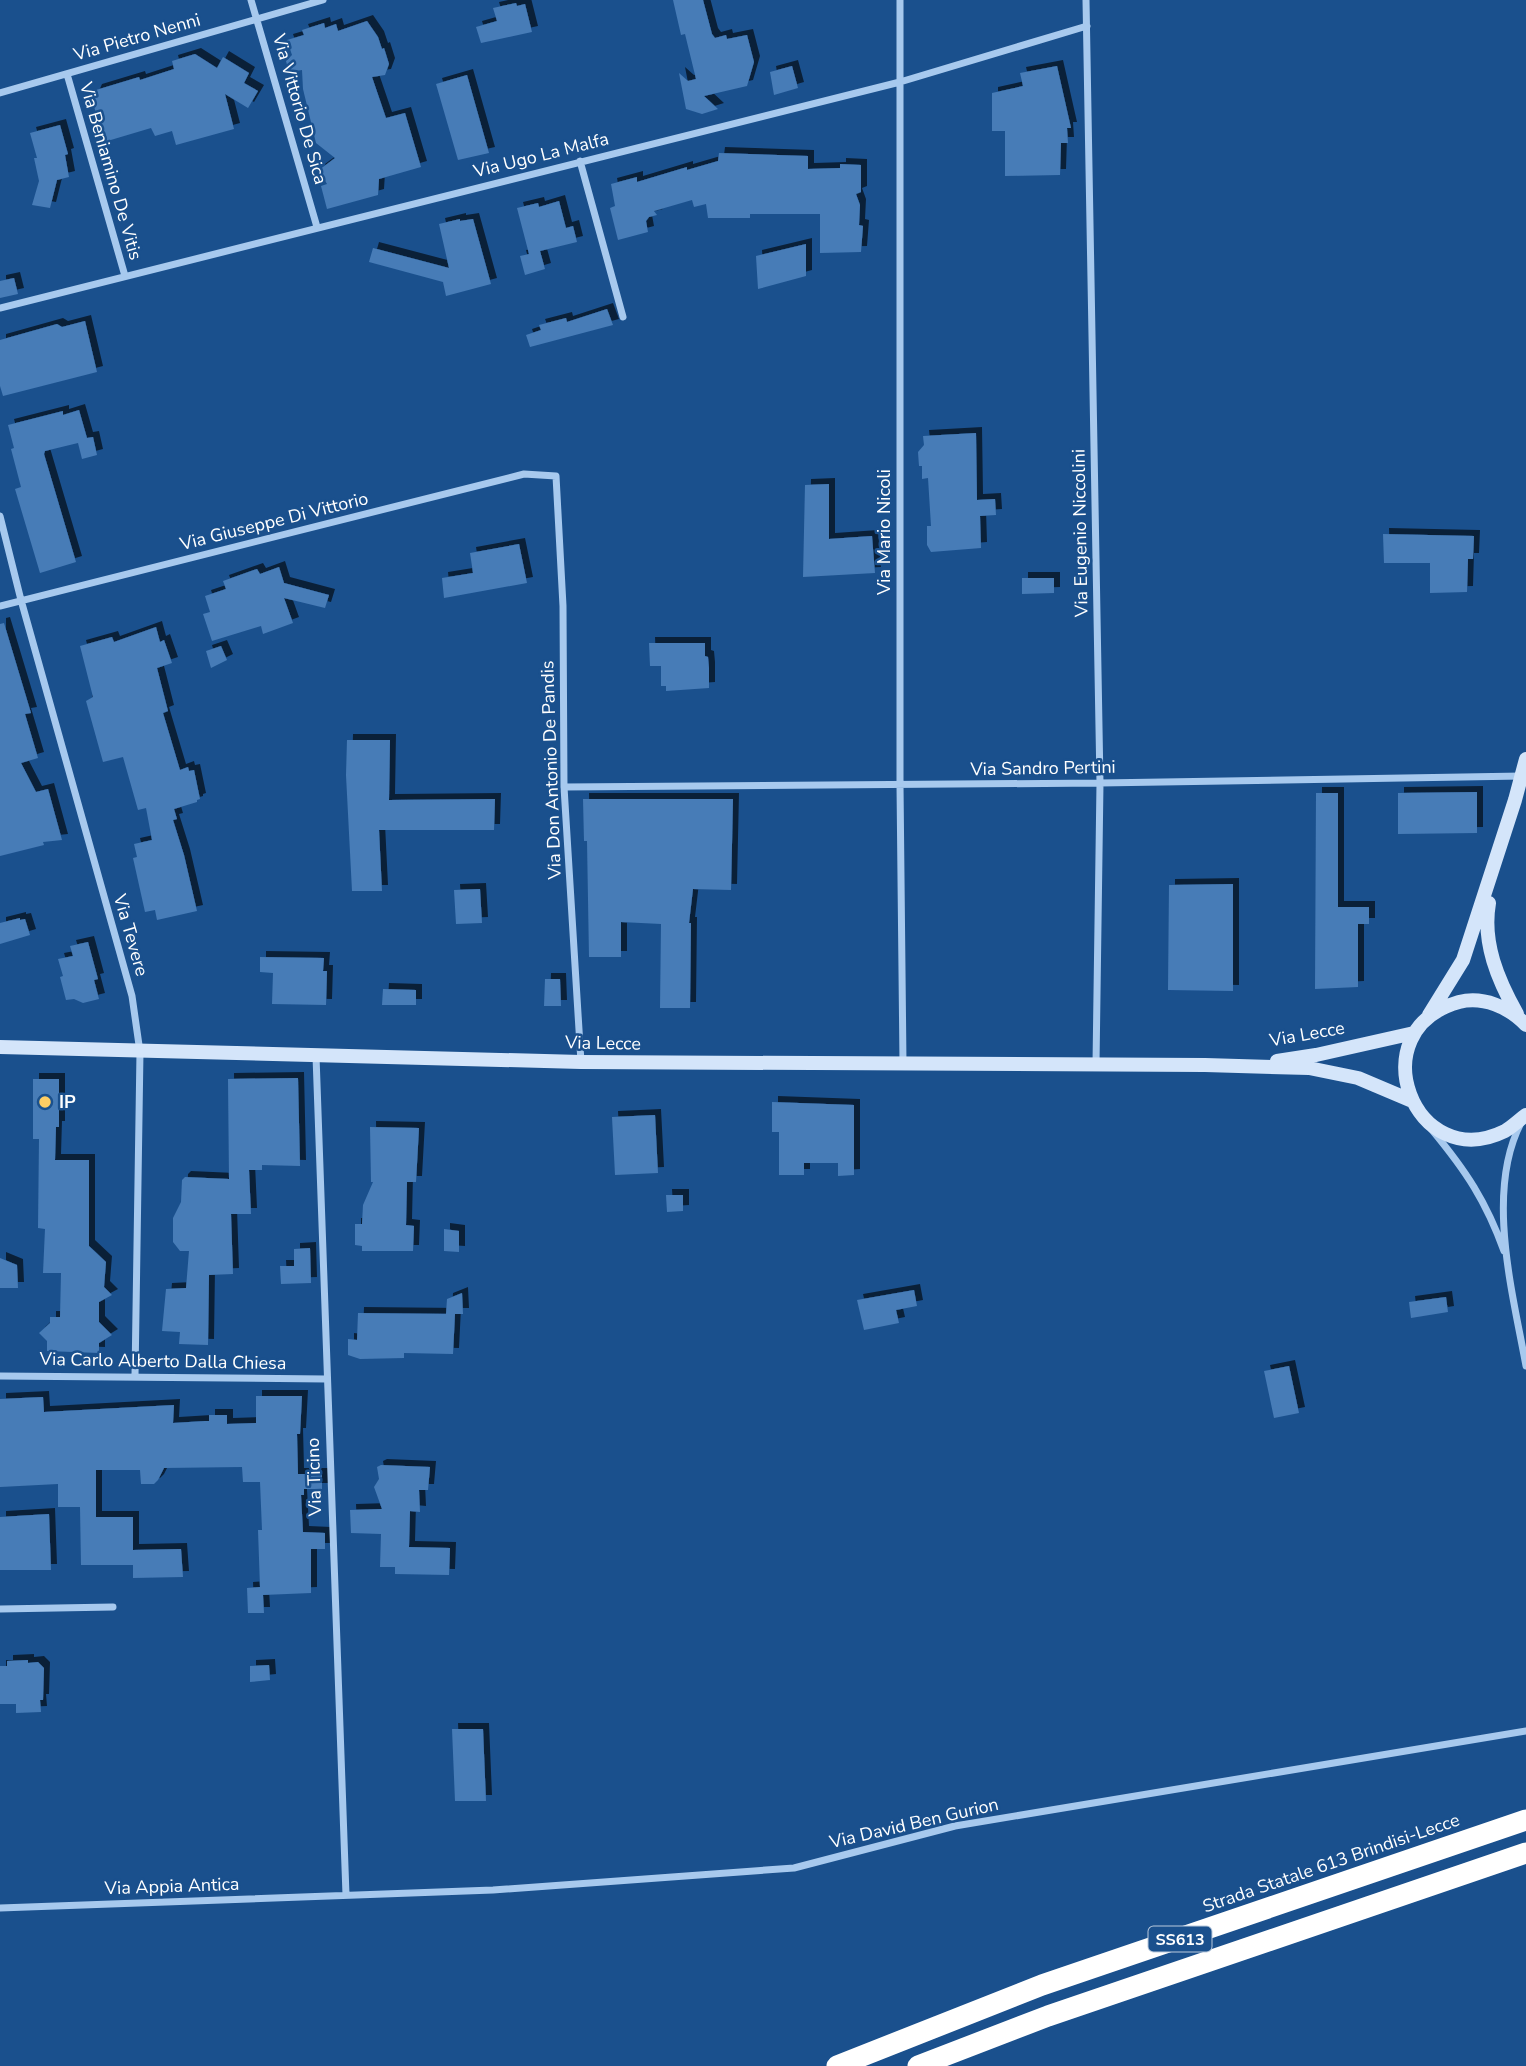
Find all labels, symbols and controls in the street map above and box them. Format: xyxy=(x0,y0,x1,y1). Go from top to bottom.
street label: Via Pietro Nenni xyxy=(70,7,203,67)
street label: Via Vittorio De Sica xyxy=(267,30,333,187)
street label: Via Beniamino De Vitis xyxy=(74,78,148,263)
street label: Via Ugo La Malfa xyxy=(470,127,611,184)
street label: Via Eugenio Niccolini xyxy=(1067,449,1093,618)
street label: Via Mario Nicoli xyxy=(872,469,896,596)
street label: Via Giuseppe Di Vittorio xyxy=(176,486,371,556)
street label: Via Don Antonio De Pandis xyxy=(535,660,567,881)
street label: Via Sandro Pertini xyxy=(969,755,1116,781)
street label: Via Tevere xyxy=(108,890,154,979)
street label: Via Lecce xyxy=(1267,1016,1346,1053)
street label: Via Lecce xyxy=(564,1030,641,1056)
place label: IP xyxy=(59,1090,76,1114)
marker: IP xyxy=(37,1094,53,1110)
street label: Via Carlo Alberto Dalla Chiesa xyxy=(38,1347,287,1375)
street label: Via Ticino xyxy=(301,1437,327,1518)
street label: Via David Ben Gurion xyxy=(826,1792,1001,1854)
street label: Strada Statale 613 Brindisi-Lecce xyxy=(1199,1808,1463,1918)
street label: Via Appia Antica xyxy=(103,1872,240,1900)
road number: SS613 xyxy=(1148,1926,1212,1952)

